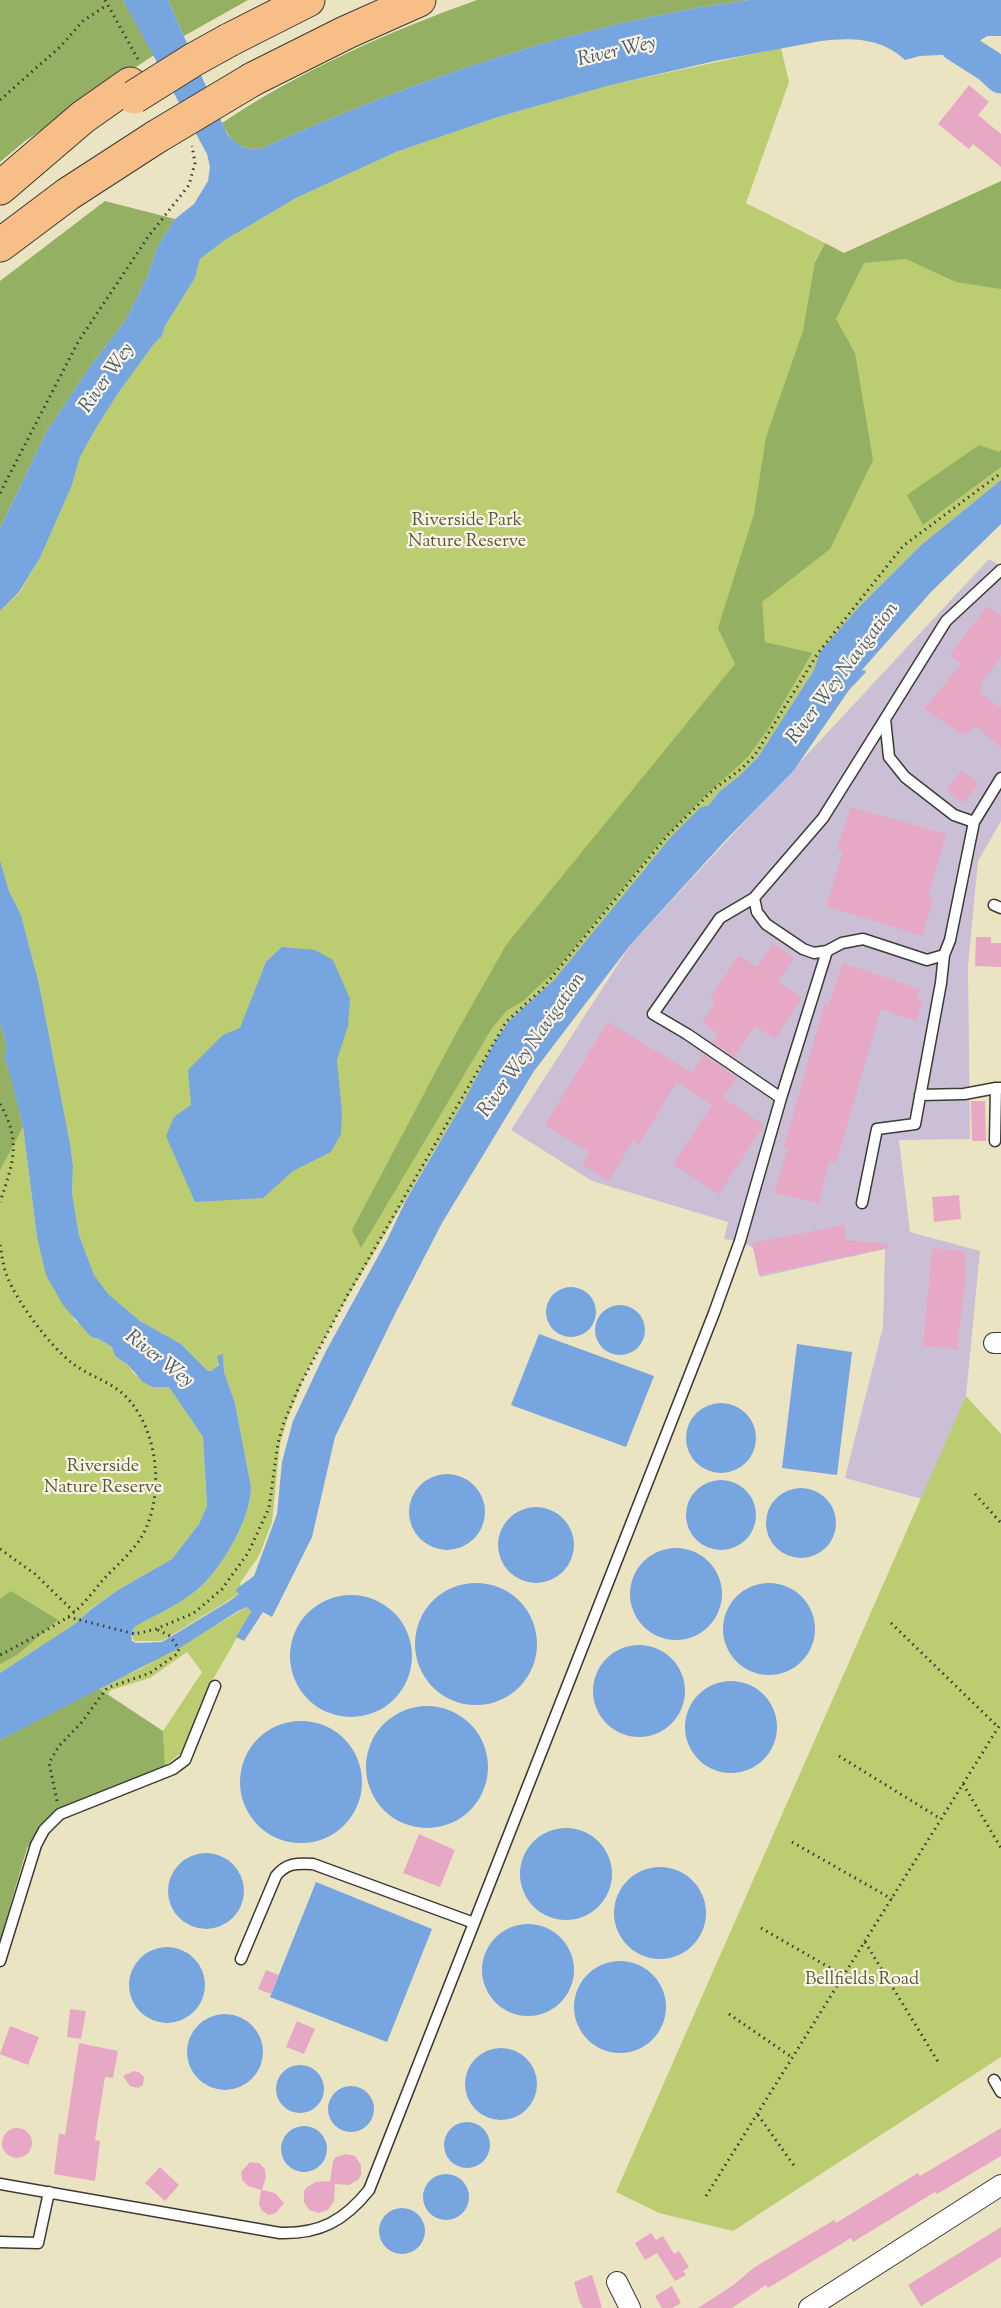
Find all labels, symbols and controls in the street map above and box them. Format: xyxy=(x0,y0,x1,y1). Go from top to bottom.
water label: River Wey xyxy=(576,32,658,74)
water label: River Wey xyxy=(75,340,141,418)
park label: Riverside Park Nature Reserve xyxy=(408,511,526,554)
water label: River Wey Navigation xyxy=(783,598,905,750)
water label: River Wey Navigation xyxy=(474,969,592,1123)
water label: River Wey xyxy=(119,1326,197,1394)
park label: Riverside Nature Reserve xyxy=(44,1457,162,1500)
park label: Bellfields Road xyxy=(805,1970,919,1992)

